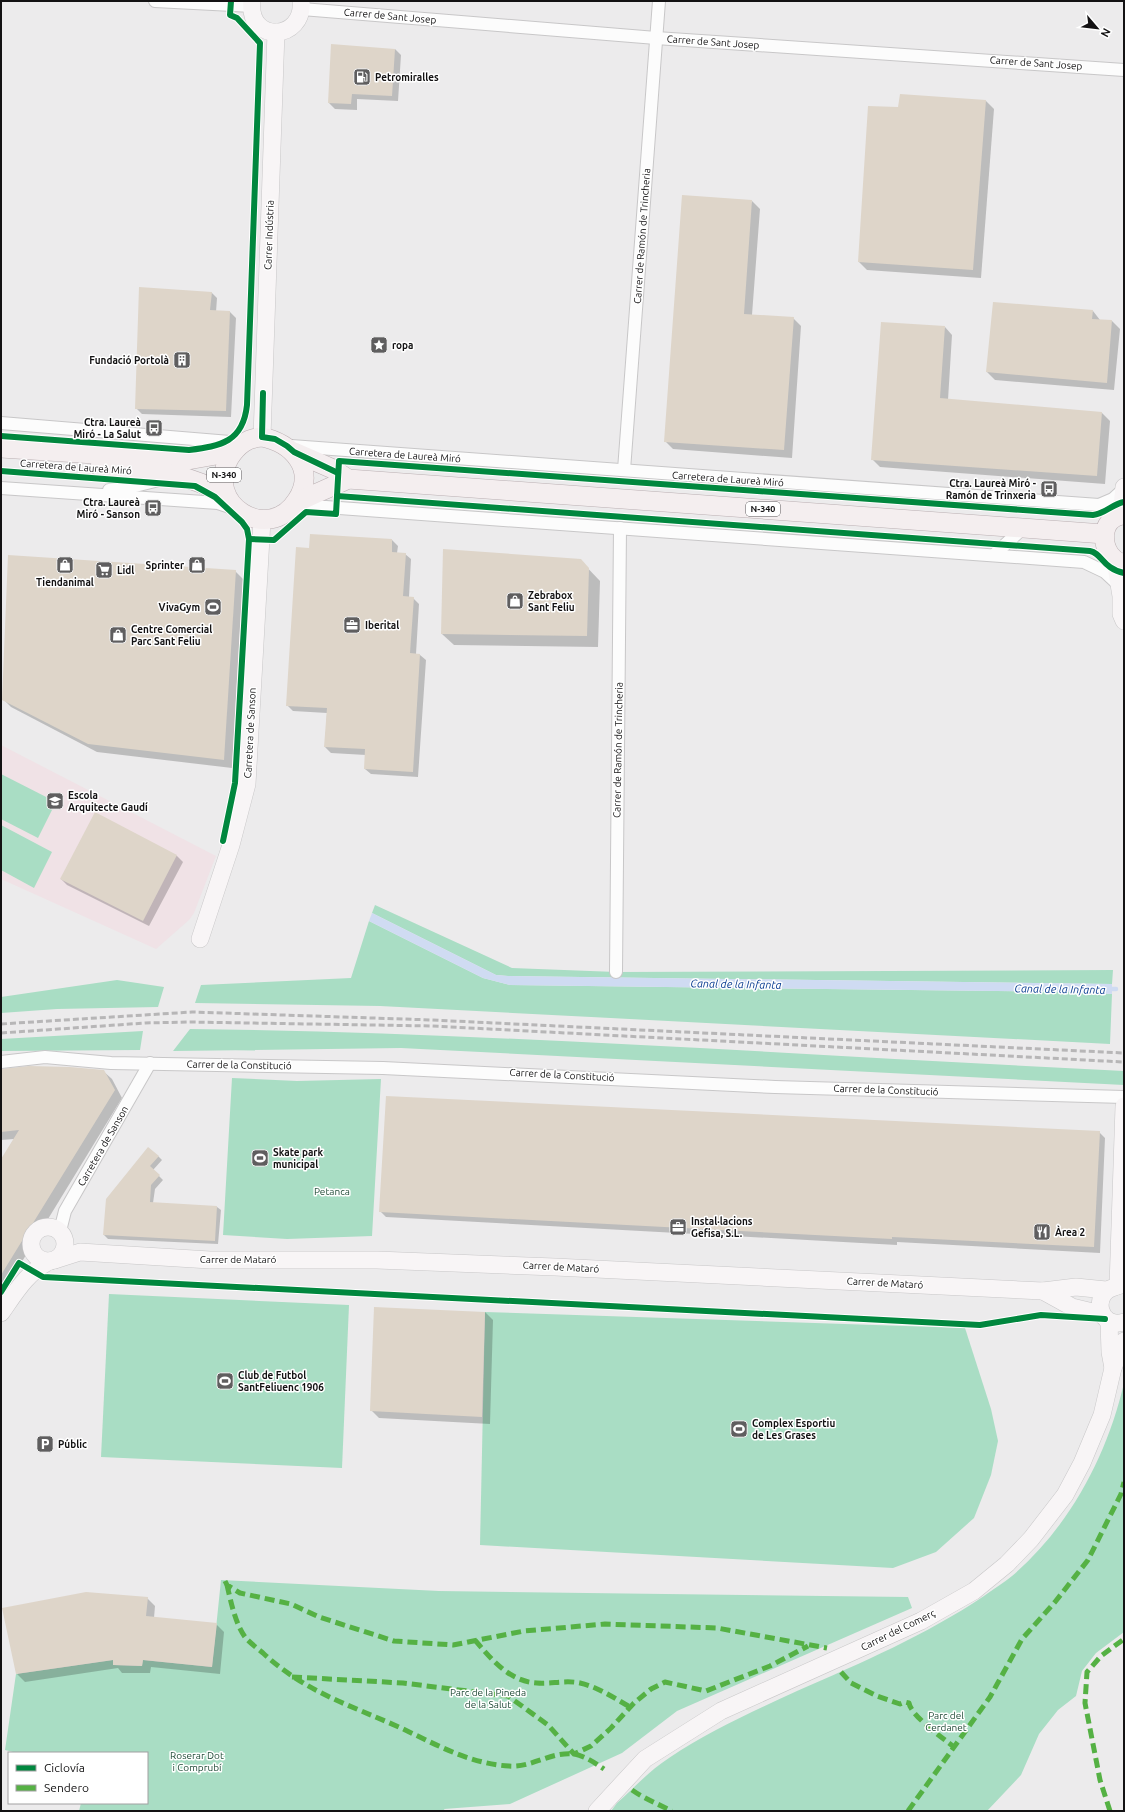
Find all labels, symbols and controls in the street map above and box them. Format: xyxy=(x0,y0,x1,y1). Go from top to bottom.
street label: Carrer de Sant Josep xyxy=(343,6,437,26)
north arrow xyxy=(1077,8,1117,48)
text: N xyxy=(1099,26,1113,39)
street label: Carrer de Sant Josep xyxy=(666,33,760,51)
street label: Carrer de Sant Josep xyxy=(989,54,1083,72)
fuel station icon: Petromiralles xyxy=(352,67,372,87)
place label: Petromiralles xyxy=(375,72,439,83)
street label: Carrer de Ramón de Trincheria xyxy=(632,168,652,304)
street label: Carrer Indústria xyxy=(262,200,276,270)
place icon: ropa xyxy=(369,335,389,355)
place label: ropa xyxy=(392,340,413,351)
building icon: Fundació Portolà xyxy=(172,350,192,370)
place label: Fundació Portolà xyxy=(89,355,169,366)
place label: Ctra. Laureà Miró - La Salut xyxy=(73,417,142,440)
bus stop icon: Ctra. Laureà Miró - La Salut xyxy=(144,418,164,438)
street label: Carretera de Laureà Miró xyxy=(349,446,461,464)
street label: Carretera de Laureà Miró xyxy=(20,458,132,476)
road number: N-340 xyxy=(207,468,241,482)
street label: Carretera de Laureà Miró xyxy=(672,470,784,488)
place label: Ctra. Laureà Miró - Ramón de Trinxeria xyxy=(946,478,1037,501)
bus stop icon: Ctra. Laureà Miró - Ramón de Trinxeria xyxy=(1039,479,1059,499)
place label: Ctra. Laureà Miró - Sanson xyxy=(77,497,140,520)
bus stop icon: Ctra. Laureà Miró - Sanson xyxy=(143,498,163,518)
road number: N-340 xyxy=(746,502,780,516)
shop icon: Tiendanimal xyxy=(55,555,75,575)
shop icon: Sprinter xyxy=(187,555,207,575)
supermarket icon: Lidl xyxy=(94,560,114,580)
place label: Sprinter xyxy=(146,560,185,571)
place label: Lidl xyxy=(117,565,134,576)
place label: Tiendanimal xyxy=(36,577,94,588)
place label: Zebrabox Sant Feliu xyxy=(528,590,575,613)
shop icon: Zebrabox Sant Feliu xyxy=(505,591,525,611)
sports icon: VivaGym xyxy=(203,597,223,617)
place label: VivaGym xyxy=(159,602,200,613)
office icon: Iberital xyxy=(342,615,362,635)
place label: Iberital xyxy=(365,620,399,631)
place label: Centre Comercial Parc Sant Feliu xyxy=(131,624,212,647)
shop icon: Centre Comercial Parc Sant Feliu xyxy=(108,625,128,645)
street label: Carrer de Ramón de Trincheria xyxy=(611,682,625,818)
street label: Carretera de Sanson xyxy=(242,687,258,779)
place label: Escola Arquitecte Gaudí xyxy=(68,790,148,813)
school or university icon: Escola Arquitecte Gaudí xyxy=(45,791,65,811)
water label: Canal de la Infanta xyxy=(690,977,782,991)
water label: Canal de la Infanta xyxy=(1014,982,1106,996)
street label: Carrer de la Constitució xyxy=(186,1059,292,1071)
street label: Carrer de la Constitució xyxy=(509,1067,615,1083)
street label: Carrer de la Constitució xyxy=(833,1083,939,1097)
street label: Carretera de Sanson xyxy=(76,1104,130,1188)
place label: Skate park municipal xyxy=(273,1147,323,1170)
sports icon: Skate park municipal xyxy=(250,1148,270,1168)
park label: Petanca xyxy=(314,1186,350,1197)
place label: Instal·lacions Gefisa, S.L. xyxy=(691,1216,753,1239)
office icon: Instal·lacions Gefisa, S.L. xyxy=(668,1217,688,1237)
restaurant icon: Àrea 2 xyxy=(1032,1222,1052,1242)
place label: Àrea 2 xyxy=(1055,1225,1086,1238)
street label: Carrer de Mataró xyxy=(200,1254,276,1265)
street label: Carrer de Mataró xyxy=(522,1260,600,1275)
street label: Carrer de Mataró xyxy=(846,1276,924,1291)
place label: Club de Futbol SantFeliuenc 1906 xyxy=(238,1370,324,1393)
sports icon: Club de Futbol SantFeliuenc 1906 xyxy=(215,1371,235,1391)
place label: Complex Esportiu de Les Grases xyxy=(752,1418,835,1441)
sports icon: Complex Esportiu de Les Grases xyxy=(729,1419,749,1439)
parking icon: Públic xyxy=(35,1434,55,1454)
place label: Públic xyxy=(58,1438,87,1450)
street label: Carrer del Comerç xyxy=(859,1607,937,1653)
park label: Parc de la Pineda de la Salut xyxy=(450,1687,526,1710)
park label: Parc del Cerdanet xyxy=(925,1710,967,1733)
park label: Roserar Dot i Comprubí xyxy=(170,1750,224,1773)
legend xyxy=(8,1752,148,1804)
text: Ciclovía xyxy=(44,1761,85,1774)
text: Sendero xyxy=(44,1781,89,1794)

